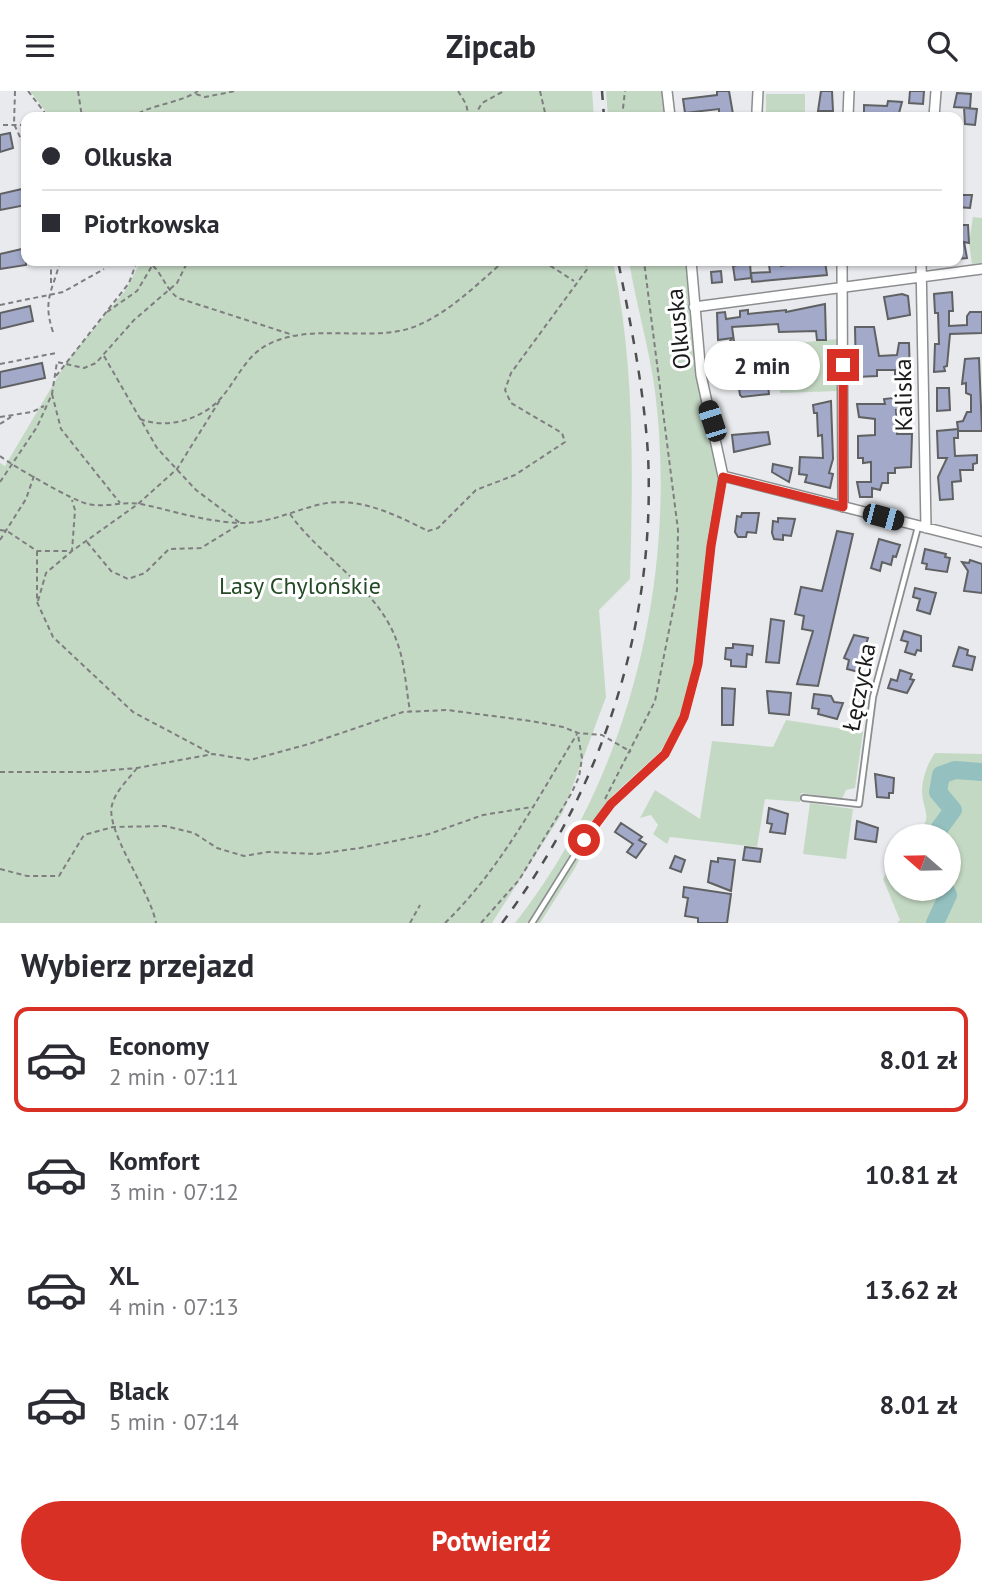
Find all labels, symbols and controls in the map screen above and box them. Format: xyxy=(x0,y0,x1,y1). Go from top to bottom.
text: Zipcab xyxy=(446,25,536,67)
icon: menu xyxy=(21,27,59,65)
icon: search xyxy=(923,27,961,65)
text: Olkuska xyxy=(84,140,172,173)
text: Piotrkowska xyxy=(84,207,220,240)
street label: Olkuska xyxy=(658,287,698,371)
callout: 2 min xyxy=(703,341,818,389)
route end xyxy=(827,349,859,381)
text: 2 min xyxy=(734,351,790,380)
street label: Kaliska xyxy=(887,358,919,432)
car xyxy=(696,398,729,444)
car xyxy=(860,501,907,533)
park label: Lasy Chylońskie xyxy=(219,570,381,601)
street label: Łęczycka xyxy=(835,640,883,734)
route start xyxy=(568,824,600,856)
north arrow xyxy=(884,824,961,901)
map controls xyxy=(884,824,961,901)
text: Wybierz przejazd xyxy=(21,944,254,986)
icon: car xyxy=(25,1028,88,1091)
text: Economy xyxy=(109,1029,209,1062)
text: 8.01 zł xyxy=(880,1043,957,1076)
text: 2 min · 07:11 xyxy=(109,1062,239,1091)
icon: car xyxy=(25,1143,88,1206)
text: Komfort xyxy=(109,1144,200,1177)
text: 10.81 zł xyxy=(865,1158,957,1191)
text: 3 min · 07:12 xyxy=(109,1177,239,1206)
icon: car xyxy=(25,1258,88,1321)
text: XL xyxy=(109,1259,139,1292)
text: 13.62 zł xyxy=(865,1273,957,1306)
text: 4 min · 07:13 xyxy=(109,1292,239,1321)
icon: car xyxy=(25,1373,88,1436)
text: Black xyxy=(109,1374,169,1407)
text: 8.01 zł xyxy=(880,1388,957,1421)
text: 5 min · 07:14 xyxy=(109,1407,239,1436)
button: Potwierdź xyxy=(21,1501,961,1581)

